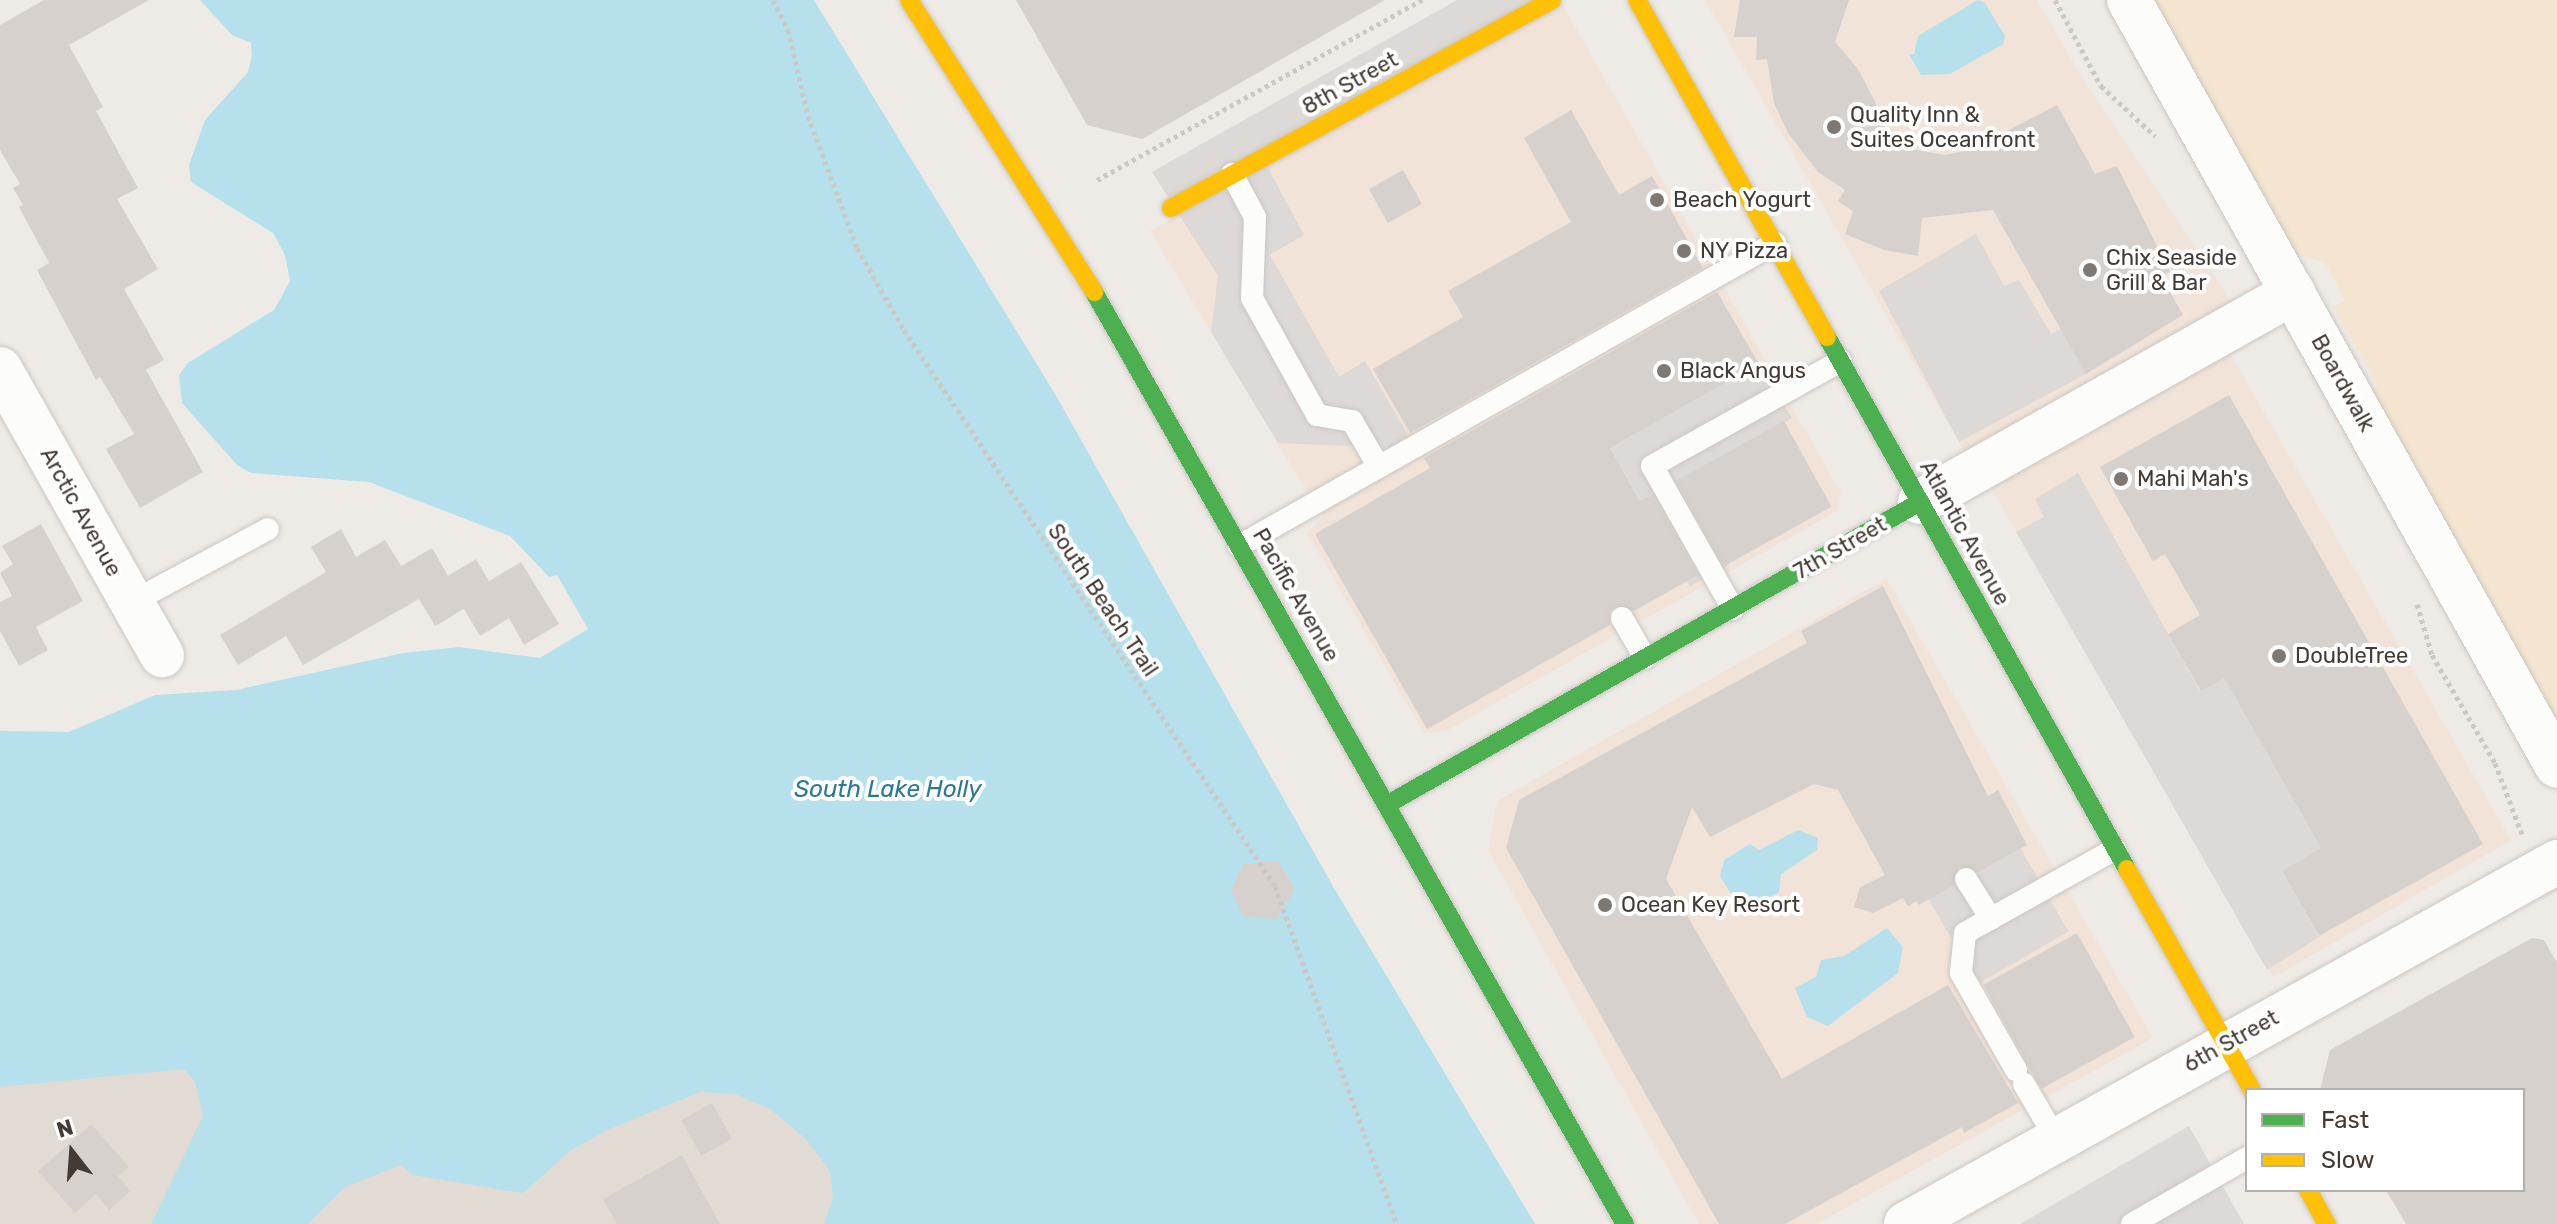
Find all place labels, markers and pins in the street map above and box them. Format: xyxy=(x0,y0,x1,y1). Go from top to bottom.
place label: Quality Inn & Suites Oceanfront xyxy=(1850,101,2035,152)
marker: Quality Inn & Suites Oceanfront xyxy=(1825,118,1843,136)
place label: Beach Yogurt xyxy=(1673,187,1811,213)
marker: Beach Yogurt xyxy=(1648,191,1666,209)
place label: NY Pizza xyxy=(1700,238,1789,264)
marker: NY Pizza xyxy=(1675,242,1693,260)
place label: Chix Seaside Grill & Bar xyxy=(2106,244,2237,296)
marker: Chix Seaside Grill & Bar xyxy=(2081,261,2099,279)
place label: Black Angus xyxy=(1680,358,1807,384)
marker: Black Angus xyxy=(1655,362,1673,380)
place label: Mahi Mah's xyxy=(2137,466,2249,492)
marker: Mahi Mah's xyxy=(2112,470,2130,488)
place label: DoubleTree xyxy=(2295,643,2408,669)
marker: DoubleTree xyxy=(2270,647,2288,665)
place label: Ocean Key Resort xyxy=(1621,892,1801,918)
marker: Ocean Key Resort xyxy=(1596,896,1614,914)

